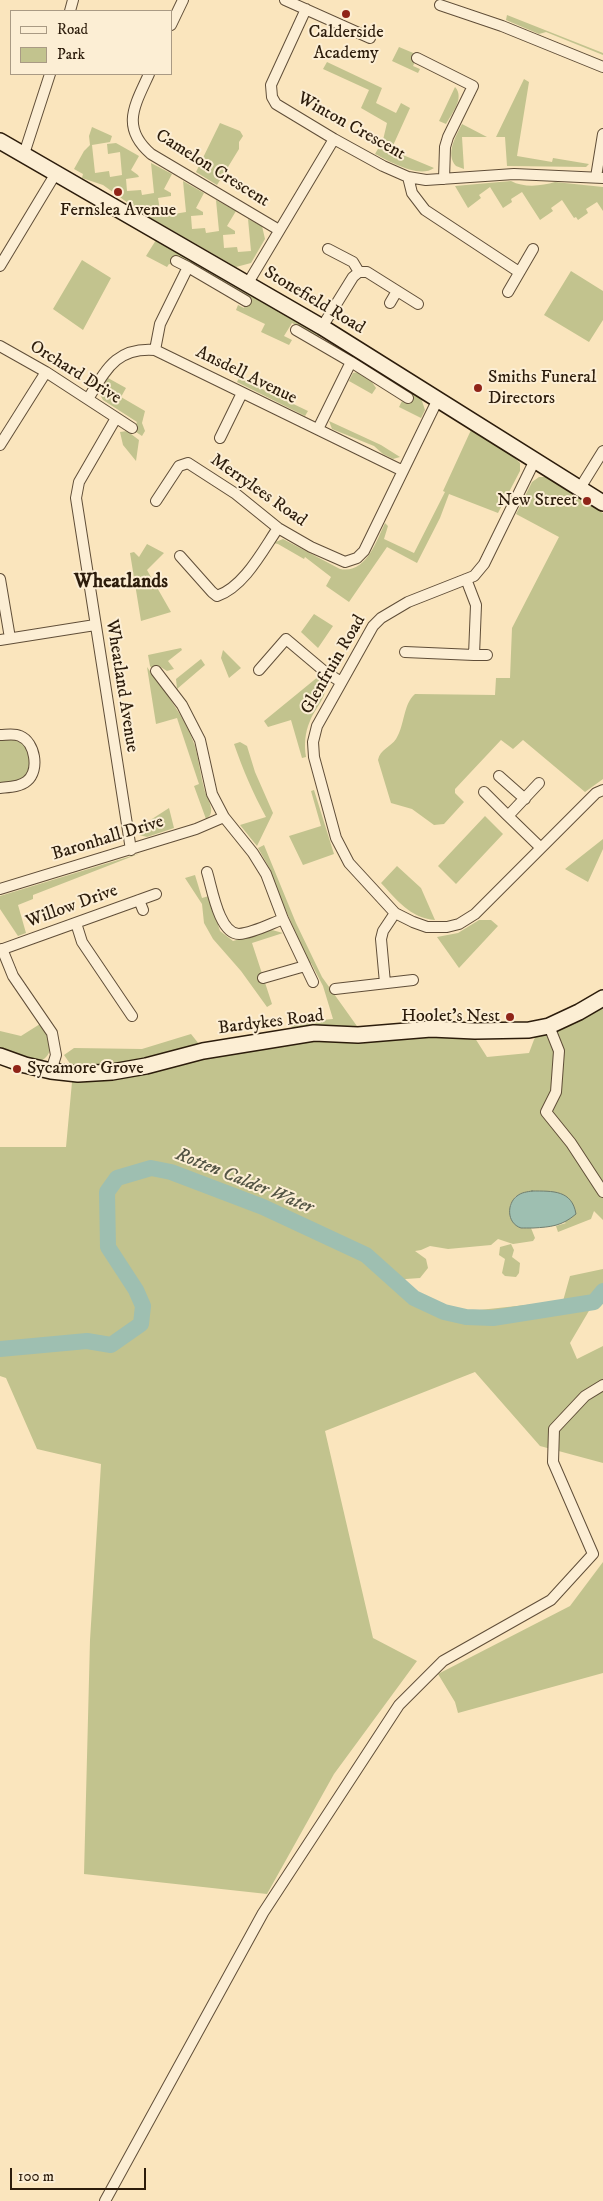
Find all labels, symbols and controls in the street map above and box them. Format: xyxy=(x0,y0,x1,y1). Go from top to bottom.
marker: Calderside Academy xyxy=(340,8,352,20)
legend xyxy=(10,10,172,75)
text: Road xyxy=(57,20,88,39)
place label: Calderside Academy xyxy=(308,22,384,64)
text: Park xyxy=(57,45,85,64)
street label: Winton Crescent xyxy=(293,88,409,166)
street label: Camelon Crescent xyxy=(151,125,273,213)
marker: Fernslea Avenue xyxy=(112,186,124,198)
place label: Fernslea Avenue xyxy=(60,200,176,222)
street label: Stonefield Road xyxy=(260,262,368,340)
street label: Orchard Drive xyxy=(25,336,125,410)
street label: Ansdell Avenue xyxy=(192,342,300,410)
place label: Smiths Funeral Directors xyxy=(488,367,596,409)
marker: Smiths Funeral Directors xyxy=(472,382,484,394)
street label: Merrylees Road xyxy=(206,450,310,532)
place label: New Street xyxy=(497,490,577,512)
marker: New Street xyxy=(581,495,593,507)
district label: Wheatlands xyxy=(74,571,168,595)
street label: Glenfruin Road xyxy=(297,611,371,719)
street label: Wheatland Avenue xyxy=(100,618,142,754)
street label: Baronhall Drive xyxy=(50,812,166,866)
street label: Willow Drive xyxy=(23,880,121,934)
street label: Bardykes Road xyxy=(217,1006,325,1040)
place label: Hoolet's Nest xyxy=(401,1006,500,1028)
marker: Hoolet's Nest xyxy=(504,1011,516,1023)
place label: Sycamore Grove xyxy=(27,1058,144,1080)
marker: Sycamore Grove xyxy=(11,1063,23,1075)
water label: Rotten Calder Water xyxy=(172,1144,316,1220)
scale bar xyxy=(12,2158,149,2190)
text: 100 m xyxy=(18,2167,54,2186)

